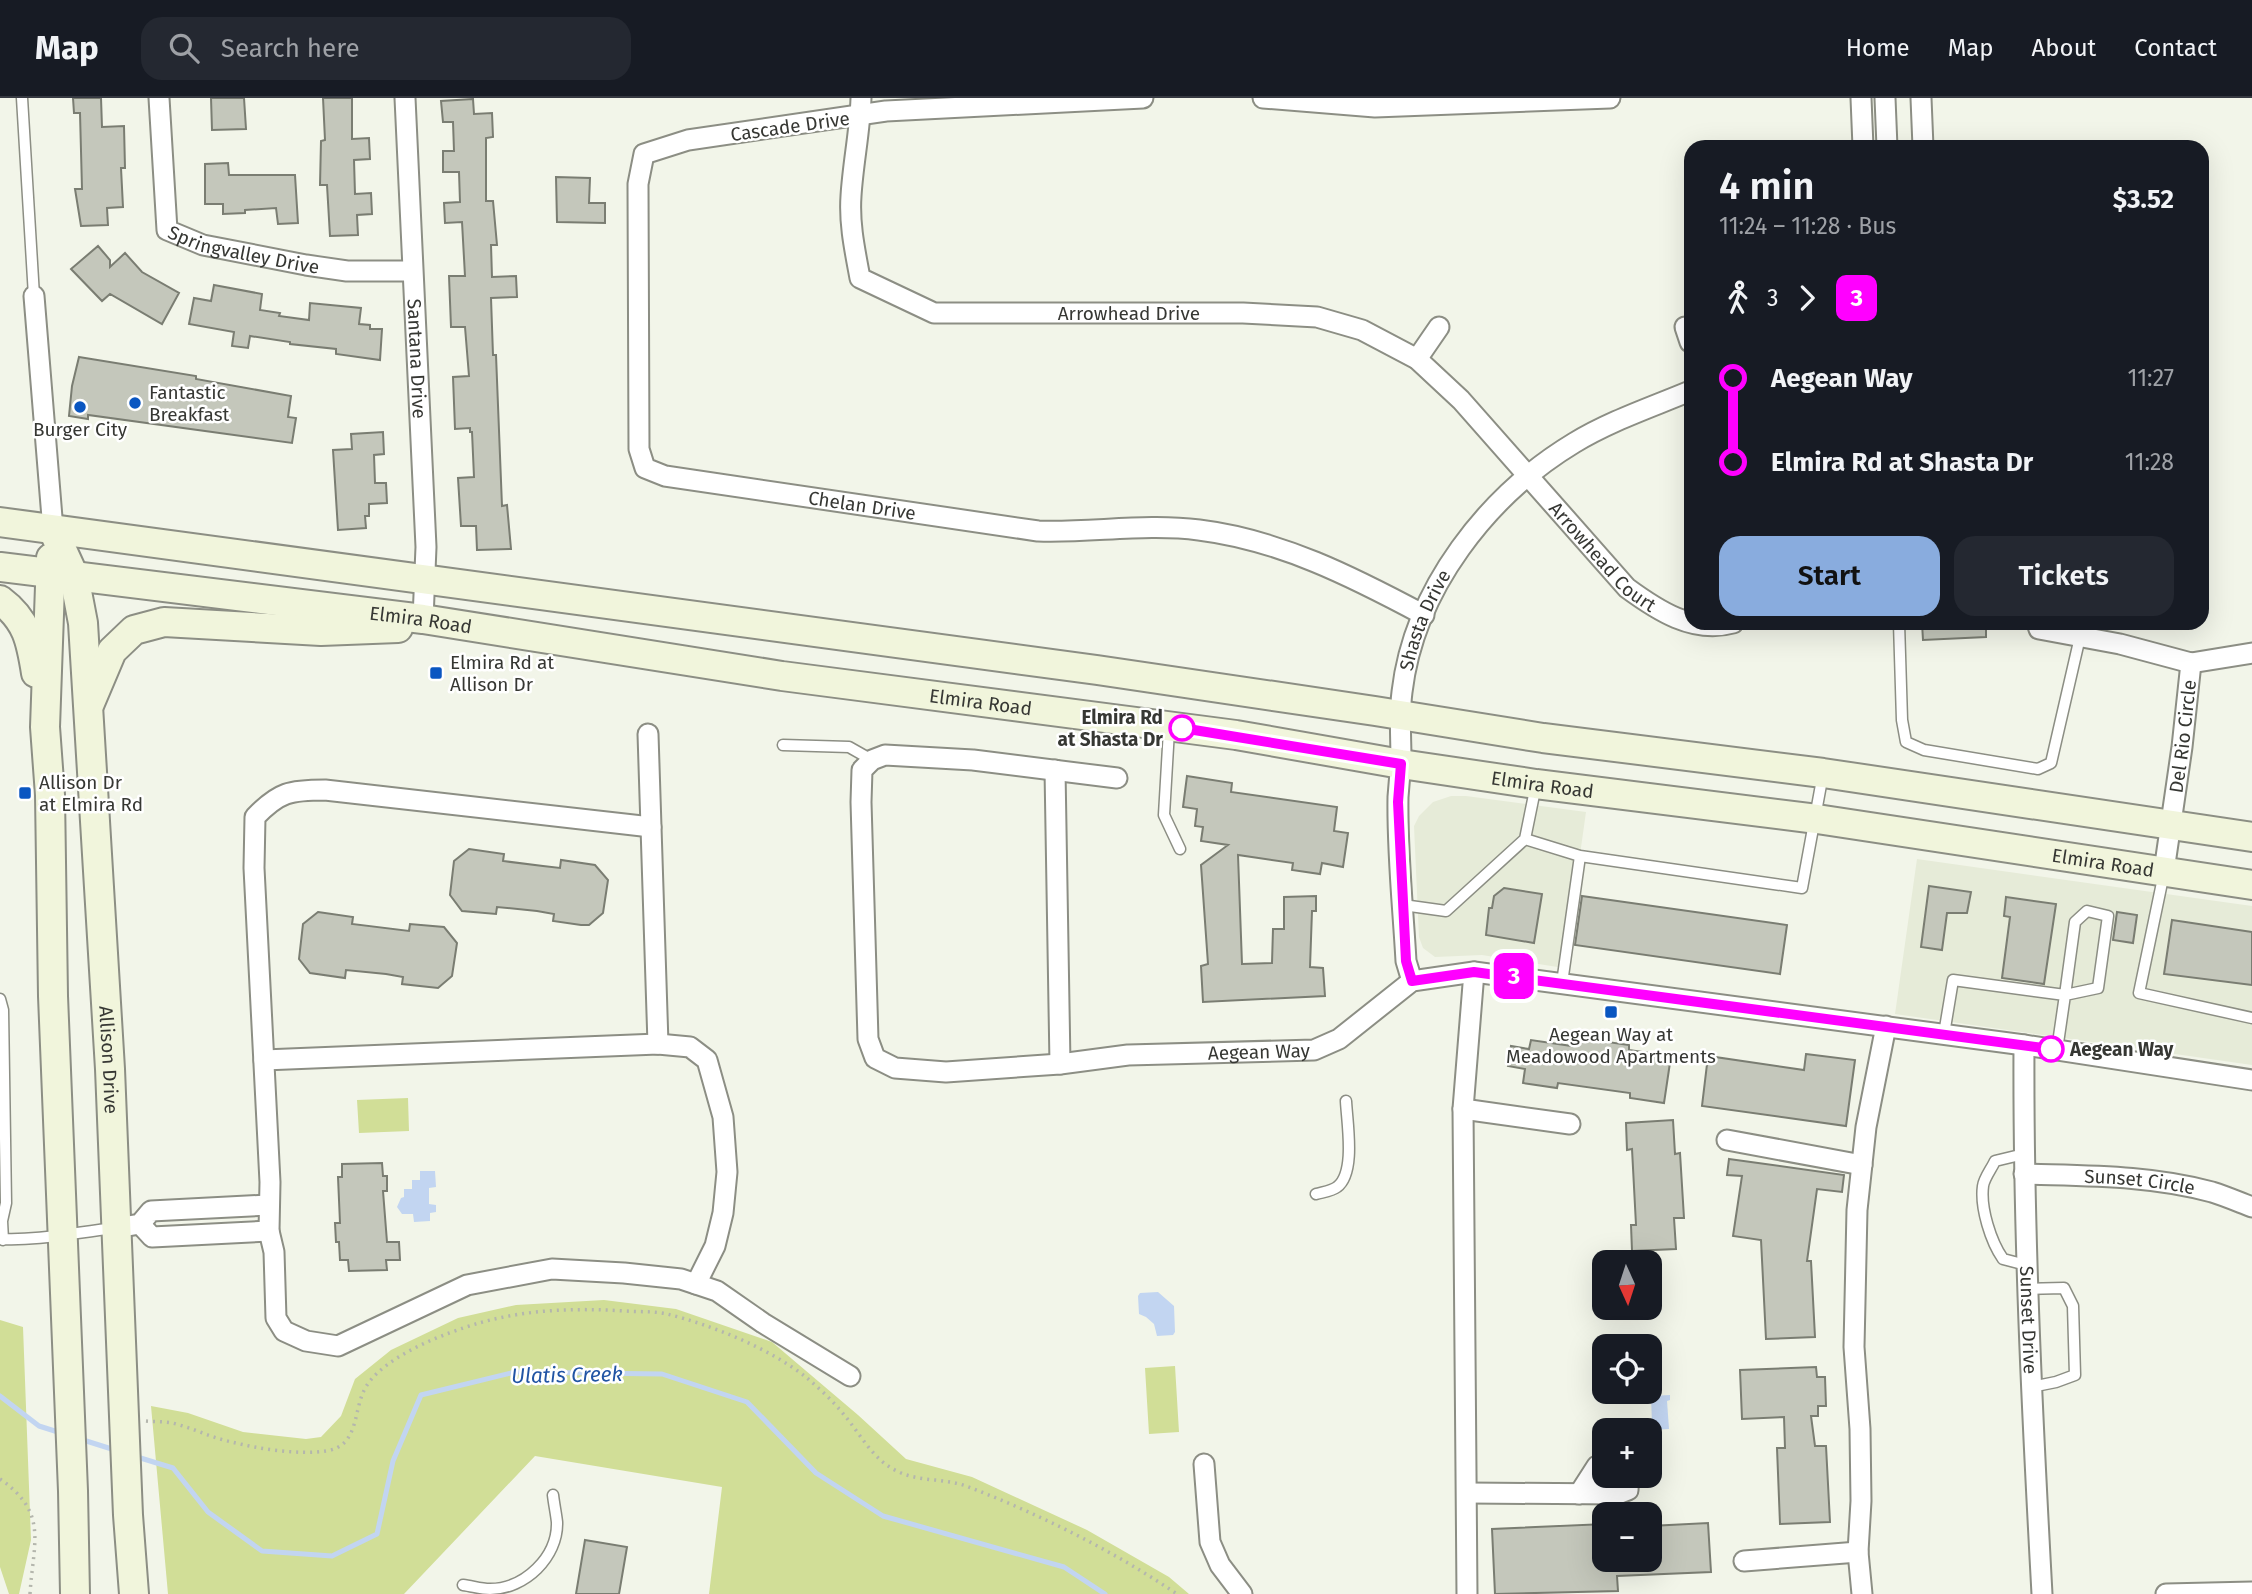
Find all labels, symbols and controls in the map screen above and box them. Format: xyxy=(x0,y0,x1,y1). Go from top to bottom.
search box xyxy=(141,17,631,80)
text: Map xyxy=(35,28,99,68)
icon: search xyxy=(165,29,203,67)
text: Search here xyxy=(221,33,360,64)
text: Home xyxy=(1846,34,1910,62)
text: Map xyxy=(1948,34,1994,62)
text: About xyxy=(2032,34,2096,62)
text: Contact xyxy=(2134,34,2217,62)
street label: Cascade Drive xyxy=(729,107,851,146)
text: 4 min xyxy=(1719,163,1814,209)
text: $3.52 xyxy=(2113,184,2174,215)
text: 11:24 – 11:28 · Bus xyxy=(1719,212,1896,240)
street label: Springvalley Drive xyxy=(164,221,321,279)
icon: walk xyxy=(1719,279,1757,317)
icon: forward xyxy=(1788,279,1826,317)
text: 3 xyxy=(1767,284,1778,312)
text: 3 xyxy=(1850,284,1863,312)
street label: Santana Drive xyxy=(402,298,431,419)
street label: Arrowhead Drive xyxy=(1058,302,1200,325)
text: Aegean Way xyxy=(1771,363,1913,394)
text: 11:27 xyxy=(2128,364,2174,392)
place label: Fantastic Breakfast xyxy=(149,381,230,426)
marker: Fantastic Breakfast xyxy=(127,395,143,411)
marker: Burger City xyxy=(72,399,88,415)
place label: Burger City xyxy=(33,418,128,441)
text: Elmira Rd at Shasta Dr xyxy=(1771,447,2033,478)
text: 11:28 xyxy=(2125,448,2174,476)
street label: Chelan Drive xyxy=(807,486,917,525)
street label: Arrowhead Court xyxy=(1544,497,1660,617)
button: Start xyxy=(1719,536,1940,616)
button: Tickets xyxy=(1954,536,2174,616)
street label: Shasta Drive xyxy=(1395,566,1455,673)
street label: Elmira Road xyxy=(368,602,474,639)
place label: Elmira Rd at Allison Dr xyxy=(450,651,554,696)
marker: Elmira Rd at Allison Dr xyxy=(428,665,444,681)
street label: Del Rio Circle xyxy=(2164,679,2201,795)
street label: Elmira Road xyxy=(928,684,1033,720)
place label: Elmira Rd at Shasta Dr xyxy=(1058,706,1163,751)
marker: Elmira Rd at Shasta Dr xyxy=(1169,715,1195,741)
street label: Elmira Road xyxy=(1490,767,1595,803)
place label: Allison Dr at Elmira Rd xyxy=(39,771,143,816)
marker: Allison Dr at Elmira Rd xyxy=(17,785,33,801)
street label: Elmira Road xyxy=(2050,844,2156,882)
line badge: 3 xyxy=(1491,953,1537,999)
text: 3 xyxy=(1508,962,1520,990)
marker: Aegean Way at Meadowood Apartments xyxy=(1603,1004,1619,1020)
street label: Allison Drive xyxy=(94,1005,123,1114)
place label: Aegean Way at Meadowood Apartments xyxy=(1506,1023,1716,1068)
marker: Aegean Way xyxy=(2038,1036,2064,1062)
place label: Aegean Way xyxy=(2069,1038,2174,1061)
street label: Aegean Way xyxy=(1208,1039,1311,1065)
street label: Sunset Circle xyxy=(2084,1165,2197,1199)
north arrow xyxy=(1592,1250,1662,1320)
map controls xyxy=(1592,1250,1662,1572)
street label: Sunset Drive xyxy=(2015,1265,2042,1375)
button: locate xyxy=(1592,1334,1662,1404)
water label: Ulatis Creek xyxy=(511,1361,623,1389)
button: + xyxy=(1592,1418,1662,1488)
button: − xyxy=(1592,1502,1662,1572)

